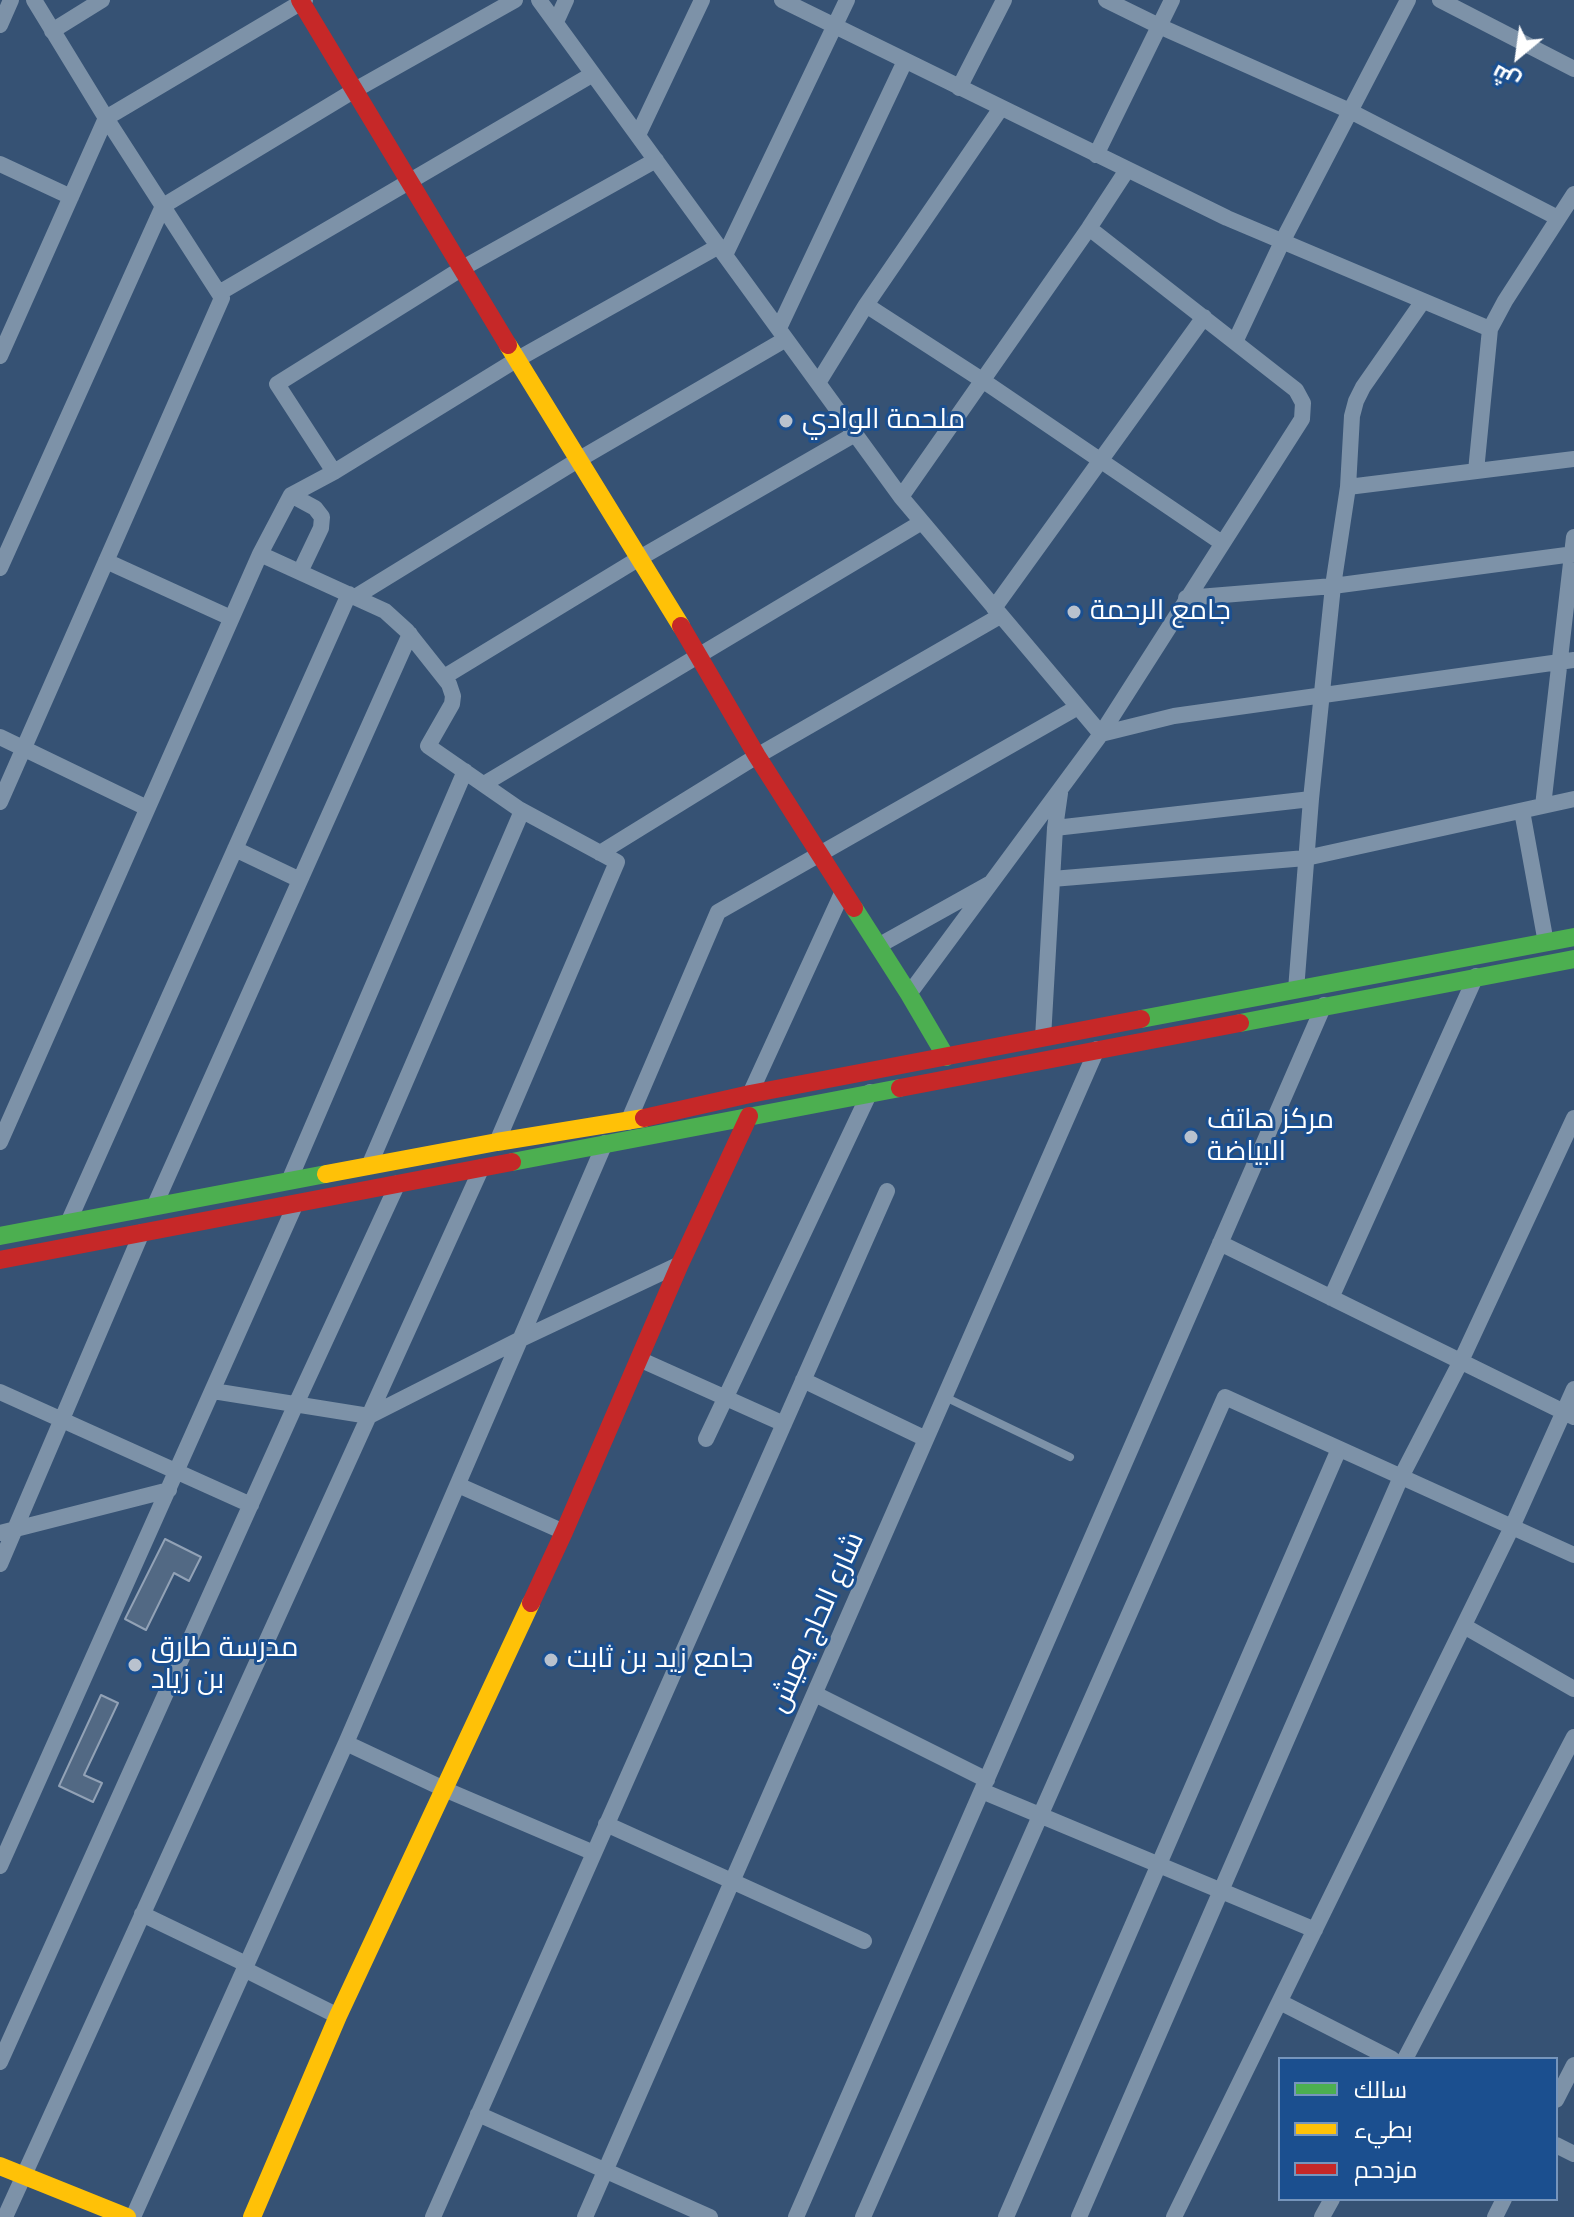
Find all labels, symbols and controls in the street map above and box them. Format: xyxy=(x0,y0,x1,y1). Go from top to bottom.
north arrow xyxy=(1478,16,1558,96)
text: ش xyxy=(1487,57,1526,97)
place label: ملحمة الوادي xyxy=(802,404,965,438)
marker: ملحمة الوادي xyxy=(777,412,795,430)
place label: جامع الرحمة xyxy=(1090,595,1231,629)
marker: جامع الرحمة xyxy=(1065,603,1083,621)
place label: مركز هاتف البياضة xyxy=(1207,1104,1334,1170)
marker: مركز هاتف البياضة xyxy=(1182,1128,1200,1146)
street label: شارع الحاج يعيش xyxy=(763,1528,873,1718)
place label: مدرسة طارق بن زياد xyxy=(151,1632,298,1698)
place label: جامع زيد بن ثابت xyxy=(567,1643,753,1677)
marker: جامع زيد بن ثابت xyxy=(542,1651,560,1669)
marker: مدرسة طارق بن زياد xyxy=(126,1656,144,1674)
legend xyxy=(1278,2057,1558,2201)
text: سالك xyxy=(1354,2074,1407,2106)
text: بطيء xyxy=(1354,2114,1413,2146)
text: مزدحم xyxy=(1354,2154,1417,2186)

